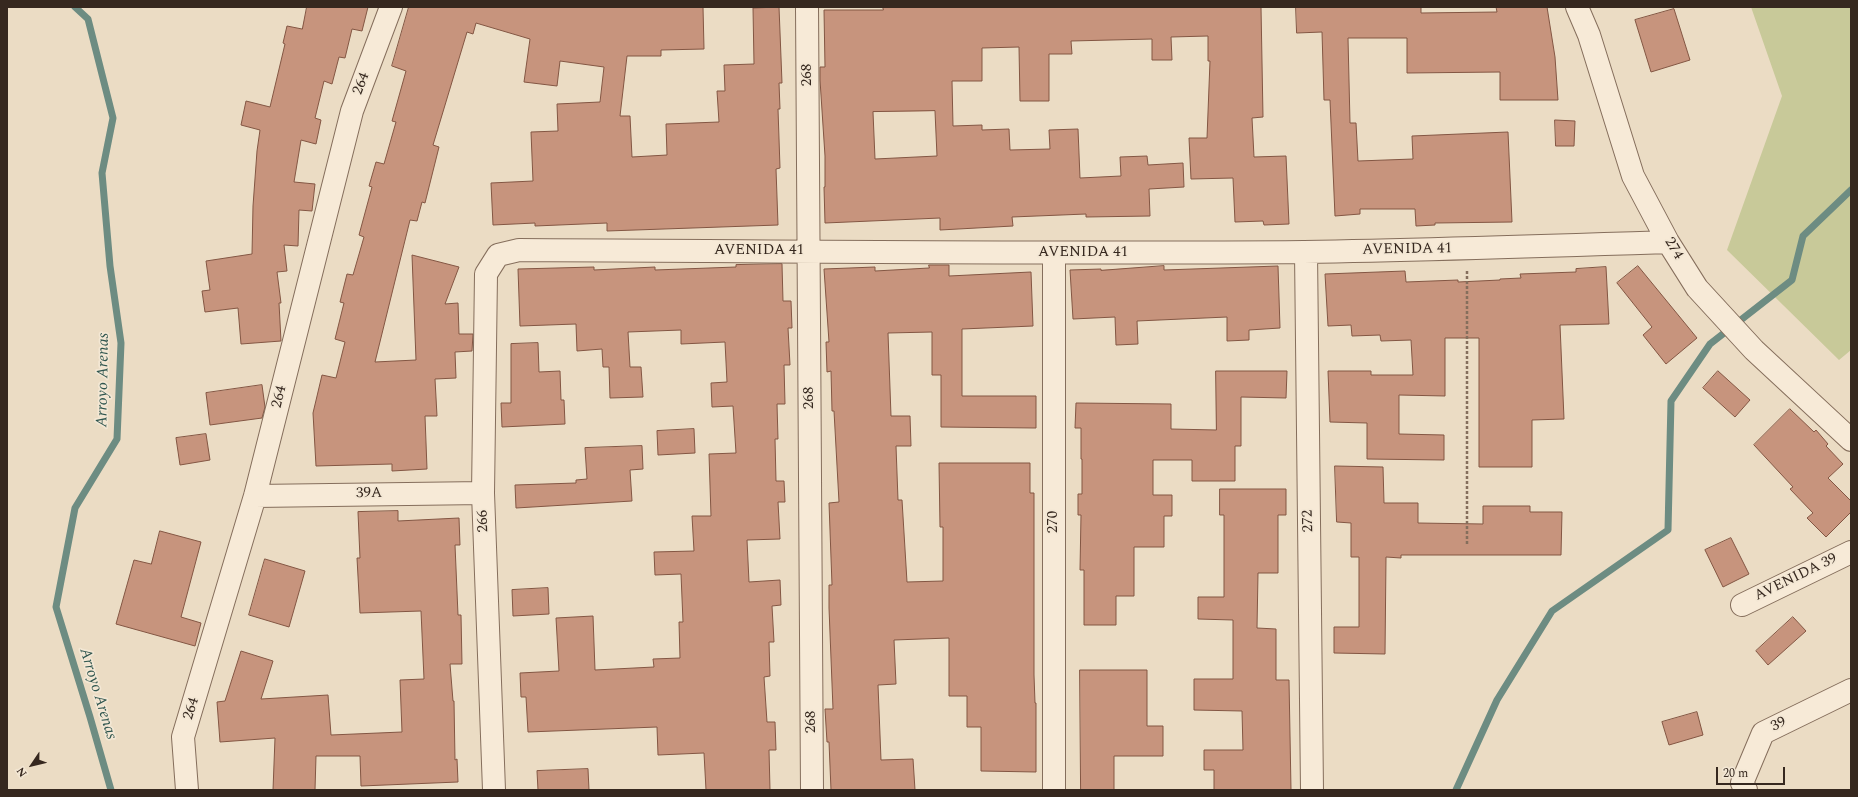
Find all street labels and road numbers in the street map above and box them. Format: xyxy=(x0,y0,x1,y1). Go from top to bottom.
street label: 268 xyxy=(799,64,817,86)
street label: 264 xyxy=(350,70,374,98)
street label: 274 xyxy=(1659,235,1687,263)
street label: AVENIDA 41 xyxy=(1362,240,1452,260)
street label: AVENIDA 41 xyxy=(714,242,804,260)
street label: AVENIDA 41 xyxy=(1038,244,1128,262)
street label: 264 xyxy=(269,384,291,410)
street label: 268 xyxy=(801,387,819,409)
street label: 39A xyxy=(356,485,382,503)
street label: 266 xyxy=(475,509,493,533)
street label: 272 xyxy=(1300,510,1318,532)
street label: 270 xyxy=(1045,511,1063,533)
street label: AVENIDA 39 xyxy=(1752,550,1840,606)
street label: 264 xyxy=(180,696,204,722)
street label: 268 xyxy=(803,711,821,733)
street label: 39 xyxy=(1768,714,1790,736)

